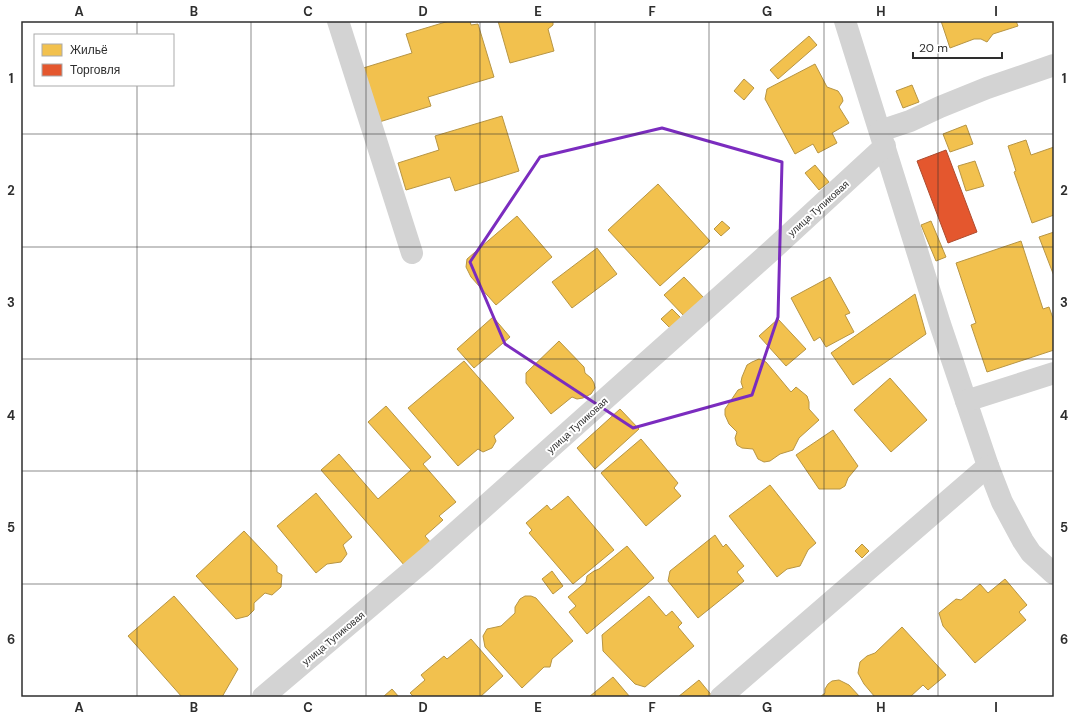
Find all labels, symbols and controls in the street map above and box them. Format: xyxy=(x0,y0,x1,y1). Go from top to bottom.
text: A xyxy=(74,3,84,20)
text: B xyxy=(190,3,198,20)
text: C xyxy=(303,3,313,20)
text: D xyxy=(418,3,428,20)
text: E xyxy=(534,3,542,20)
text: F xyxy=(648,3,656,20)
text: G xyxy=(762,3,772,20)
text: H xyxy=(876,3,886,20)
text: I xyxy=(994,3,998,20)
legend xyxy=(34,34,174,86)
scale bar xyxy=(913,34,1002,60)
text: 20 m xyxy=(919,40,948,56)
text: Жильё xyxy=(70,42,108,58)
text: Торговля xyxy=(70,62,120,78)
text: 1 xyxy=(9,70,13,87)
text: 1 xyxy=(1062,70,1066,87)
street label: улица Тупиковая xyxy=(785,177,852,239)
text: 2 xyxy=(7,182,15,199)
text: 2 xyxy=(1060,182,1068,199)
text: 3 xyxy=(7,294,15,311)
text: 3 xyxy=(1060,294,1068,311)
street label: улица Тупиковая xyxy=(544,394,611,456)
text: 4 xyxy=(7,407,15,424)
text: 4 xyxy=(1060,407,1068,424)
text: 5 xyxy=(7,519,15,536)
text: 5 xyxy=(1060,519,1068,536)
street label: улица Тупиковая xyxy=(299,608,367,668)
text: 6 xyxy=(7,631,15,648)
text: 6 xyxy=(1060,631,1068,648)
text: A xyxy=(74,699,84,716)
text: B xyxy=(190,699,198,716)
text: C xyxy=(303,699,313,716)
text: D xyxy=(418,699,428,716)
text: E xyxy=(534,699,542,716)
text: F xyxy=(648,699,656,716)
text: G xyxy=(762,699,772,716)
text: H xyxy=(876,699,886,716)
text: I xyxy=(994,699,998,716)

